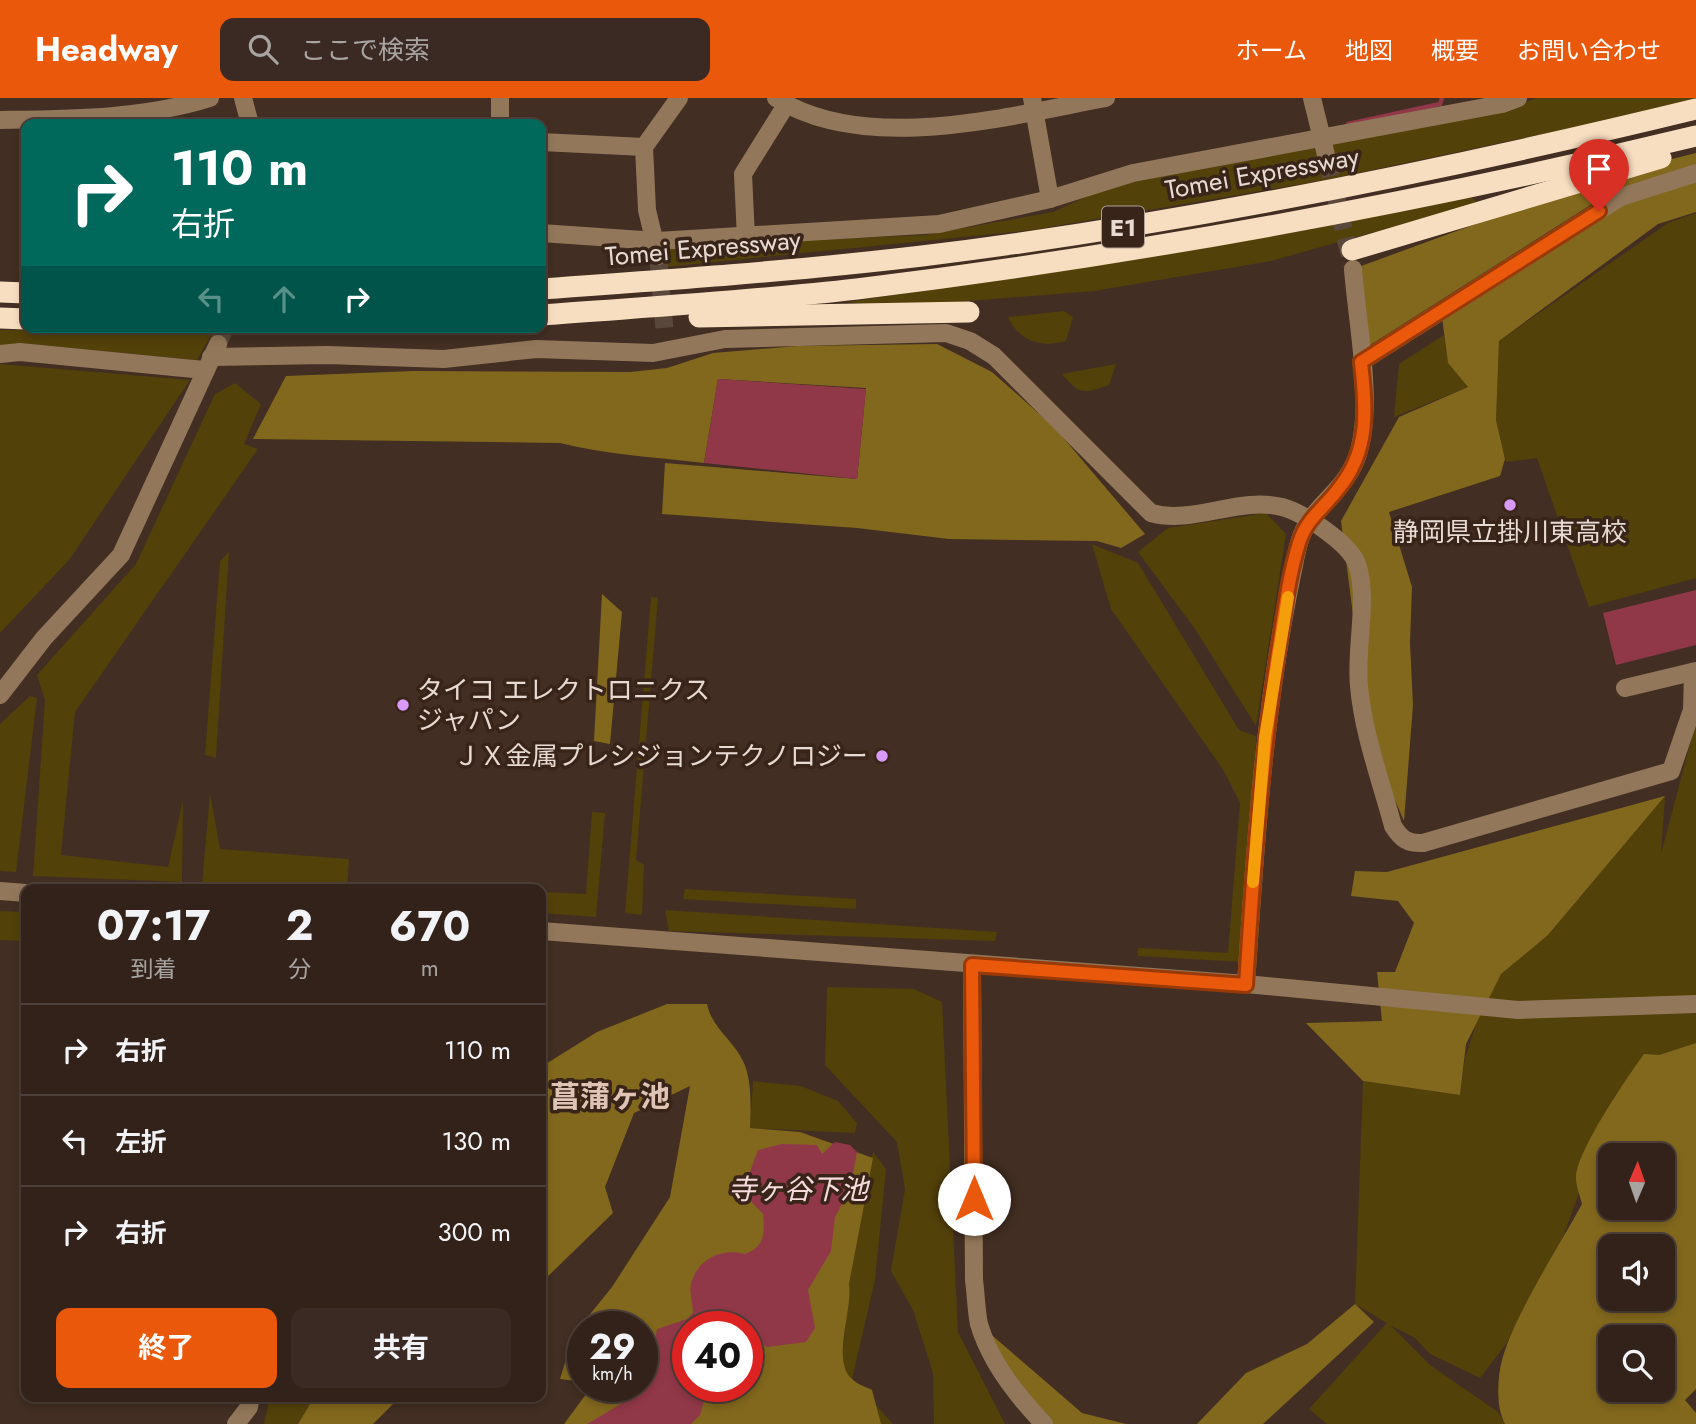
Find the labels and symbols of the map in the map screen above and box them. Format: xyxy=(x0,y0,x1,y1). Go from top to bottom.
street label: Tomei Expressway xyxy=(1162,137,1362,209)
pin xyxy=(1569,139,1629,211)
road number: E1 xyxy=(1102,206,1144,247)
street label: Tomei Expressway xyxy=(604,220,803,275)
marker: 静岡県立掛川東高校 xyxy=(1502,497,1518,513)
place label: 静岡県立掛川東高校 xyxy=(1393,513,1627,551)
place label: タイコ エレクトロニクス ジャパン xyxy=(417,671,710,739)
marker: タイコ エレクトロニクス ジャパン xyxy=(395,697,411,713)
place label: ＪＸ金属プレシジョンテクノロジー xyxy=(454,737,868,775)
marker: ＪＸ金属プレシジョンテクノロジー xyxy=(874,748,890,764)
district label: 菖蒲ヶ池 xyxy=(550,1075,670,1118)
north arrow xyxy=(1598,1143,1675,1220)
position arrow xyxy=(937,1162,1011,1236)
water label: 寺ヶ谷下池 xyxy=(728,1169,871,1210)
speed limit sign: 40 xyxy=(672,1311,763,1402)

